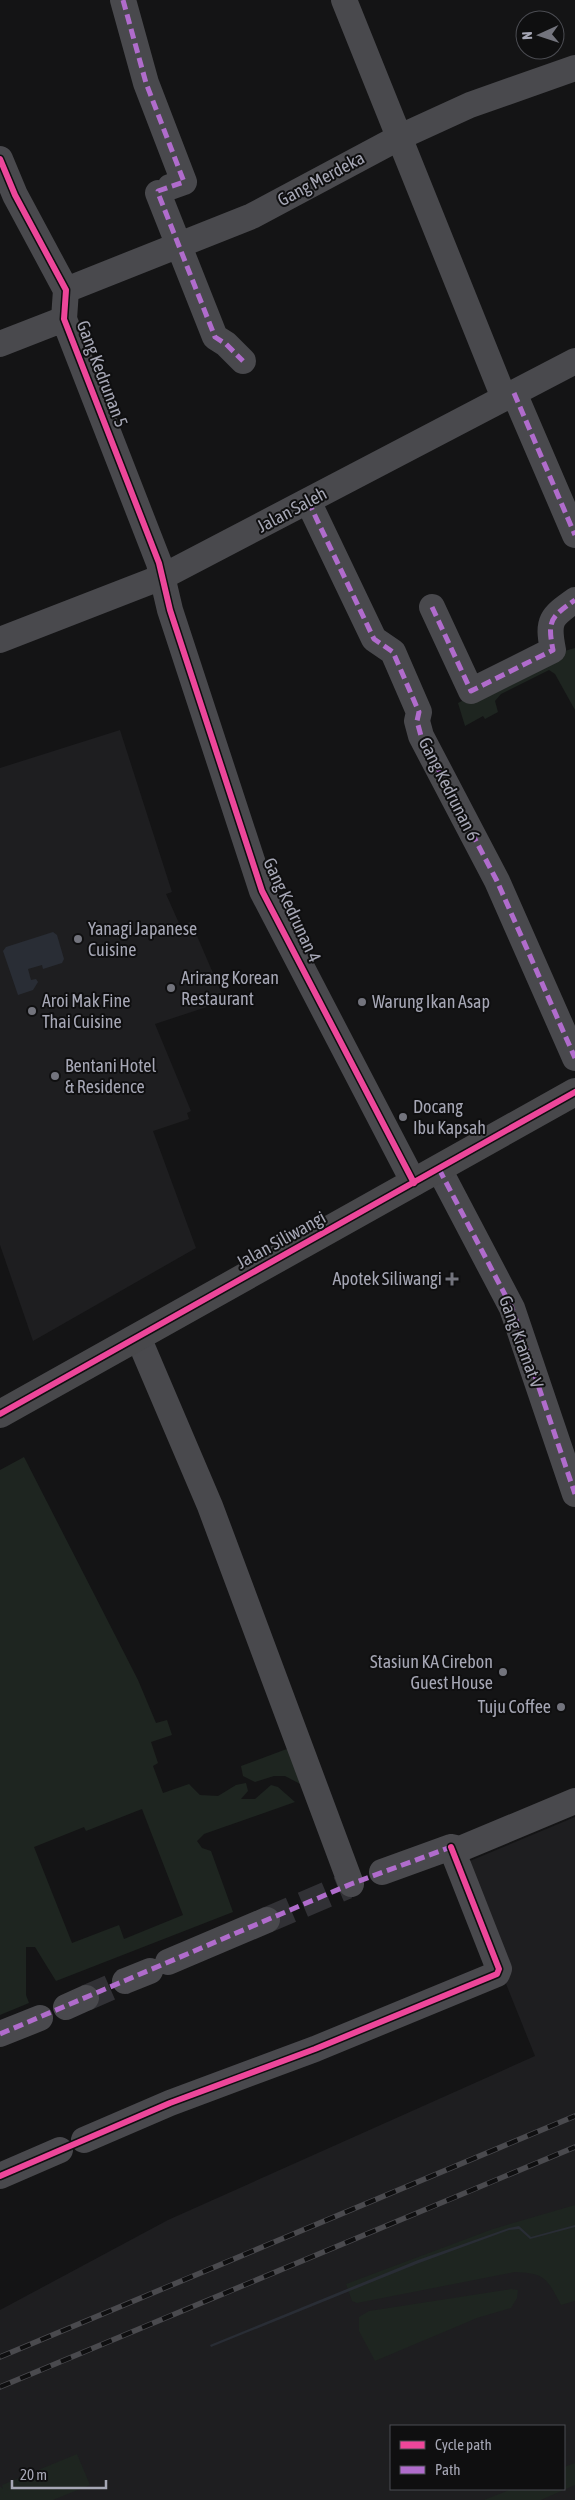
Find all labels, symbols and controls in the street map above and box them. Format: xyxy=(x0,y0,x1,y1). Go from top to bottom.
north arrow xyxy=(515,10,565,60)
text: N xyxy=(519,31,535,40)
street label: Gang Merdeka xyxy=(274,147,368,210)
street label: Gang Kedrunan 5 xyxy=(72,317,132,430)
street label: Jalan Saleh xyxy=(253,482,330,537)
street label: Gang Kedrunan 6 xyxy=(415,734,484,844)
street label: Gang Kedrunan 4 xyxy=(259,854,326,965)
place label: Yanagi Japanese Cuisine xyxy=(88,918,197,960)
marker: Yanagi Japanese Cuisine xyxy=(72,933,84,945)
place label: Arirang Korean Restaurant xyxy=(181,967,279,1009)
marker: Arirang Korean Restaurant xyxy=(165,982,177,994)
place label: Aroi Mak Fine Thai Cuisine xyxy=(42,990,130,1032)
place label: Warung Ikan Asap xyxy=(372,991,490,1012)
marker: Warung Ikan Asap xyxy=(356,996,368,1008)
marker: Aroi Mak Fine Thai Cuisine xyxy=(26,1005,38,1017)
place label: Bentani Hotel & Residence xyxy=(65,1055,156,1097)
marker: Bentani Hotel & Residence xyxy=(49,1070,61,1082)
place label: Docang Ibu Kapsah xyxy=(413,1096,486,1138)
marker: Docang Ibu Kapsah xyxy=(397,1111,409,1123)
street label: Jalan Siliwangi xyxy=(233,1206,329,1273)
place label: Apotek Siliwangi xyxy=(332,1268,442,1289)
marker: Apotek Siliwangi xyxy=(446,1273,458,1285)
street label: Gang Kramat V xyxy=(495,1293,548,1391)
place label: Stasiun KA Cirebon Guest House xyxy=(370,1651,493,1693)
marker: Stasiun KA Cirebon Guest House xyxy=(497,1666,509,1678)
place label: Tuju Coffee xyxy=(477,1696,551,1717)
marker: Tuju Coffee xyxy=(555,1701,567,1713)
legend xyxy=(390,2425,565,2490)
text: Cycle path xyxy=(435,2436,492,2453)
scale bar xyxy=(12,2458,106,2490)
text: Path xyxy=(435,2461,461,2478)
text: 20 m xyxy=(20,2466,47,2483)

